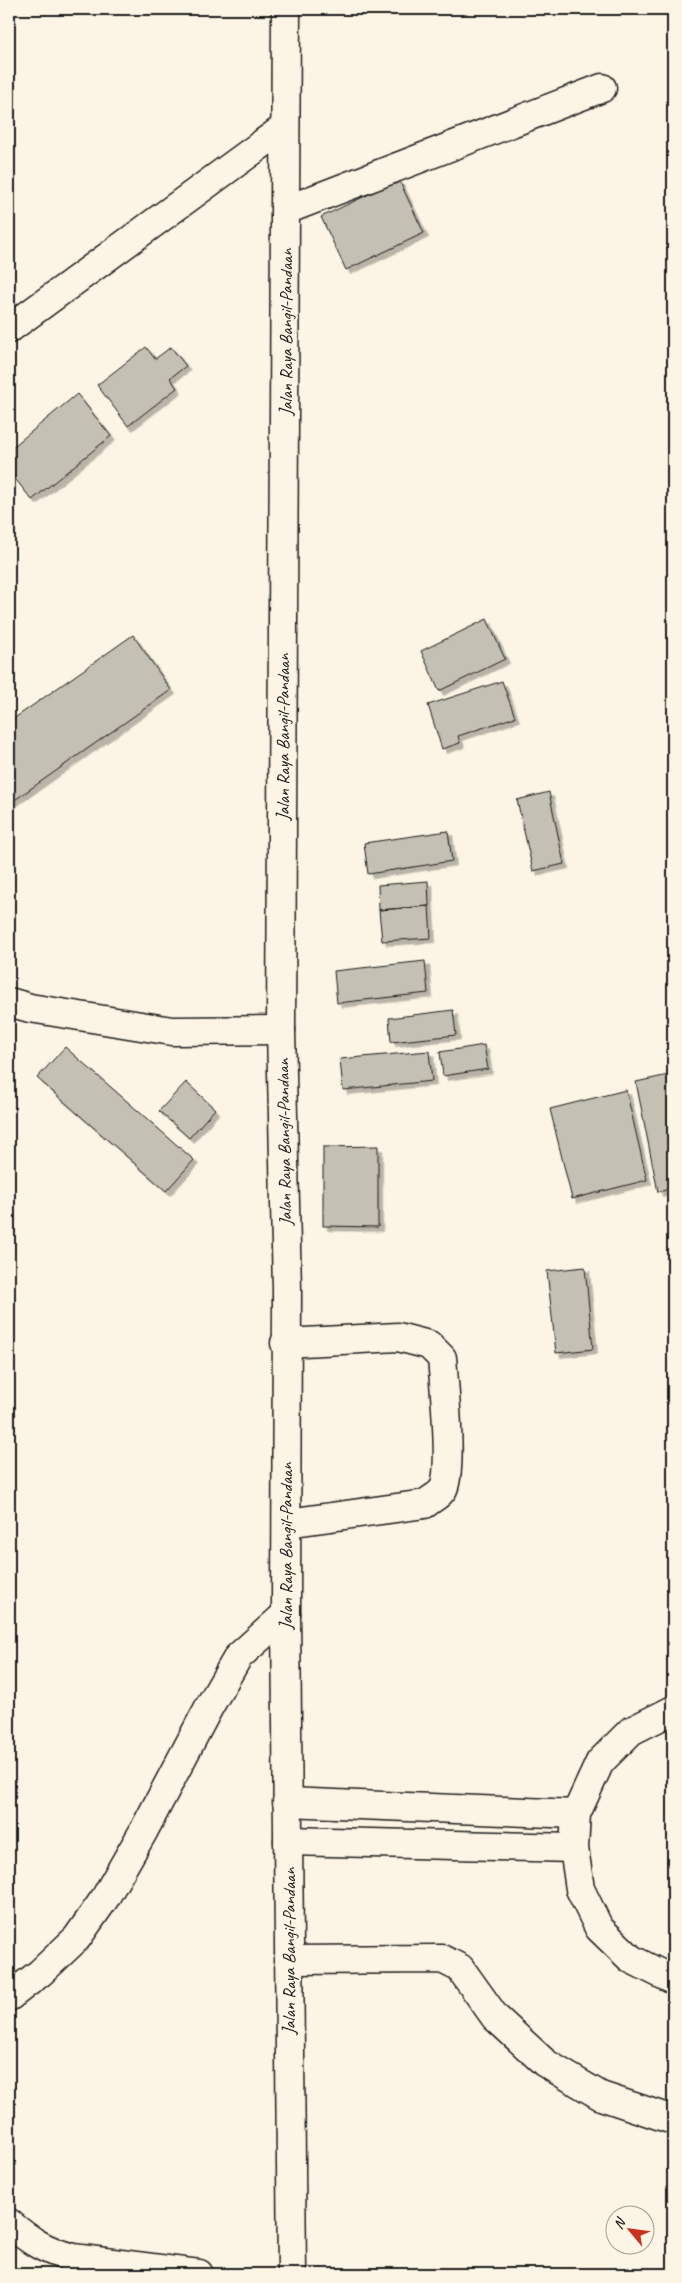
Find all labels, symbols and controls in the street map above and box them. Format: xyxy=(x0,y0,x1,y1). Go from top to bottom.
street label: Jalan Raya Bangil-Pandaan xyxy=(275,248,297,417)
street label: Jalan Raya Bangil-Pandaan xyxy=(272,653,294,822)
street label: Jalan Raya Bangil-Pandaan xyxy=(272,1057,296,1227)
street label: Jalan Raya Bangil-Pandaan xyxy=(275,1462,297,1631)
street label: Jalan Raya Bangil-Pandaan xyxy=(278,1867,300,2036)
north arrow xyxy=(604,2206,654,2256)
text: N xyxy=(610,2214,630,2232)

